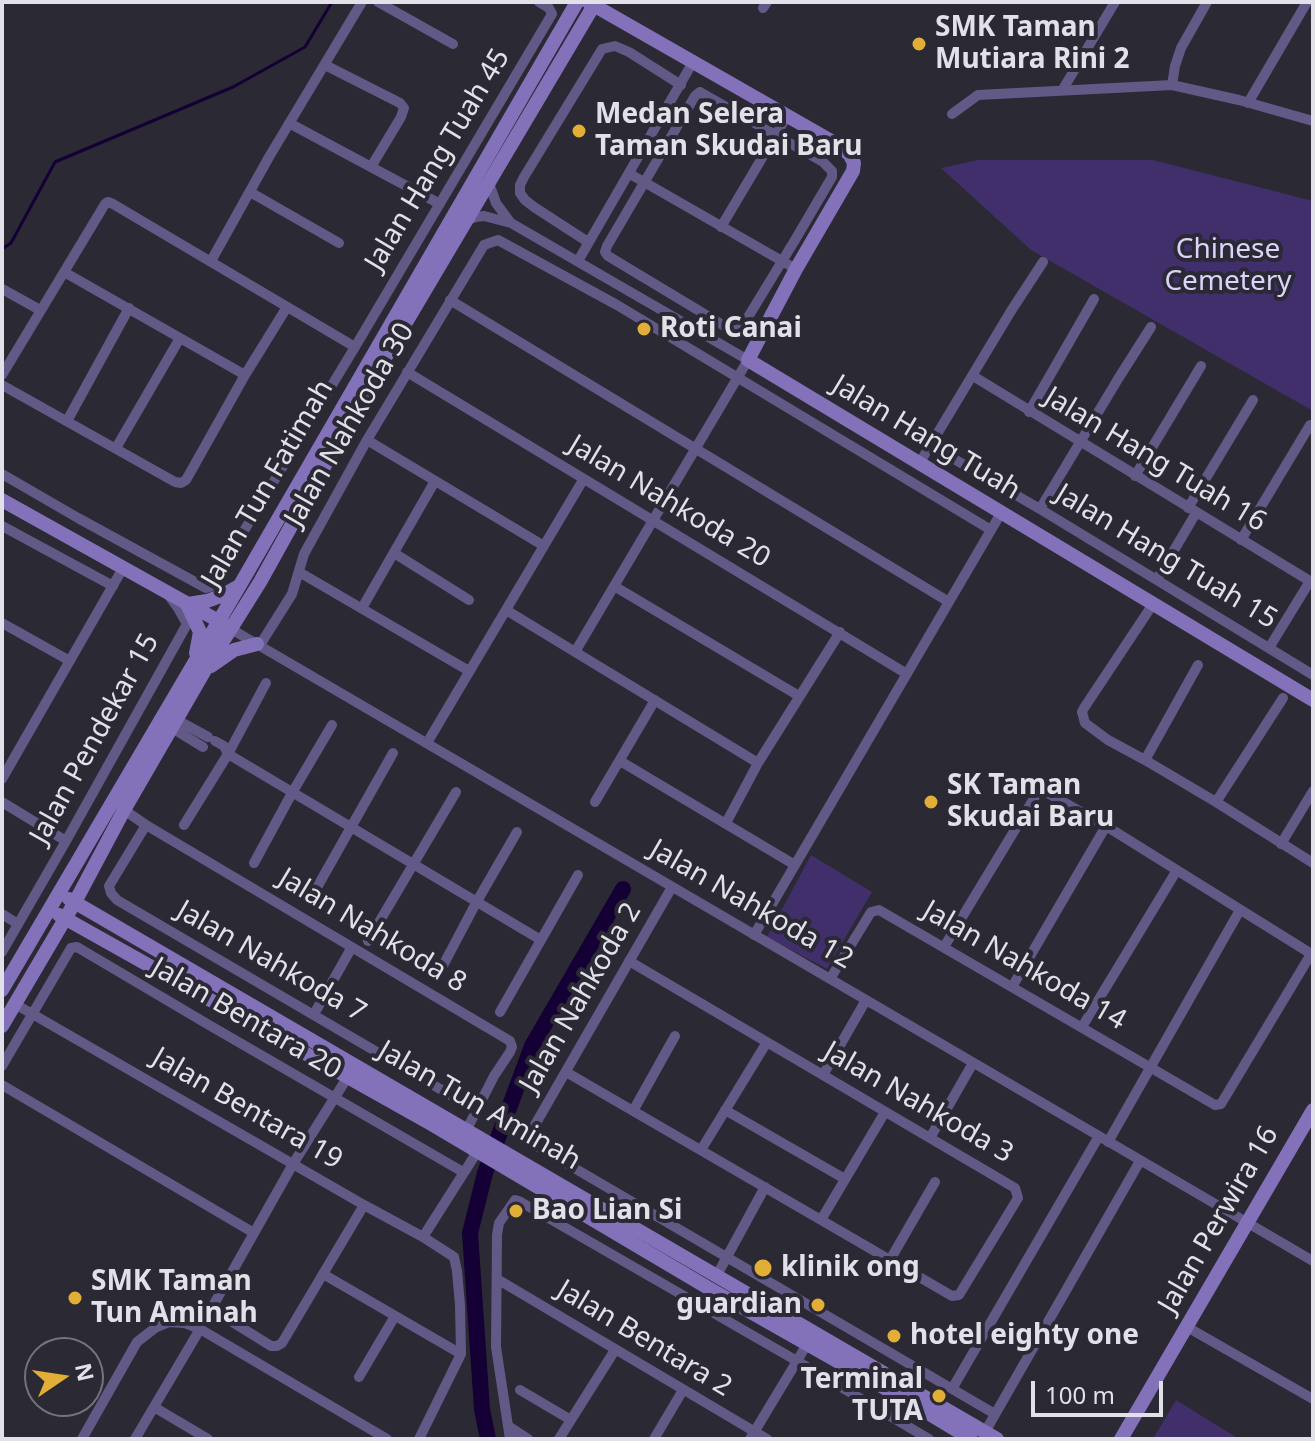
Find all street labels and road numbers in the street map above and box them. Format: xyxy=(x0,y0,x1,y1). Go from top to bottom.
street label: Jalan Hang Tuah 45 xyxy=(358,43,518,277)
street label: Jalan Nahkoda 30 xyxy=(278,317,422,533)
street label: Jalan Hang Tuah xyxy=(826,369,1026,507)
street label: Jalan Tun Fatimah xyxy=(195,374,341,594)
street label: Jalan Hang Tuah 16 xyxy=(1038,380,1272,540)
street label: Jalan Nahkoda 20 xyxy=(562,429,776,575)
street label: Jalan Hang Tuah 15 xyxy=(1049,477,1283,637)
street label: Jalan Pendekar 15 xyxy=(23,628,167,850)
street label: Jalan Nahkoda 12 xyxy=(643,833,859,977)
street label: Jalan Nahkoda 8 xyxy=(272,862,472,1000)
street label: Jalan Nahkoda 7 xyxy=(170,894,372,1030)
street label: Jalan Nahkoda 14 xyxy=(916,894,1132,1038)
street label: Jalan Nahkoda 2 xyxy=(513,897,649,1099)
street label: Jalan Bentara 20 xyxy=(145,951,347,1087)
street label: Jalan Tun Aminah xyxy=(372,1034,586,1178)
street label: Jalan Nahkoda 3 xyxy=(817,1035,1019,1171)
street label: Jalan Bentara 19 xyxy=(146,1041,348,1177)
street label: Jalan Perwira 16 xyxy=(1152,1120,1286,1320)
street label: Jalan Bentara 2 xyxy=(550,1274,738,1404)

